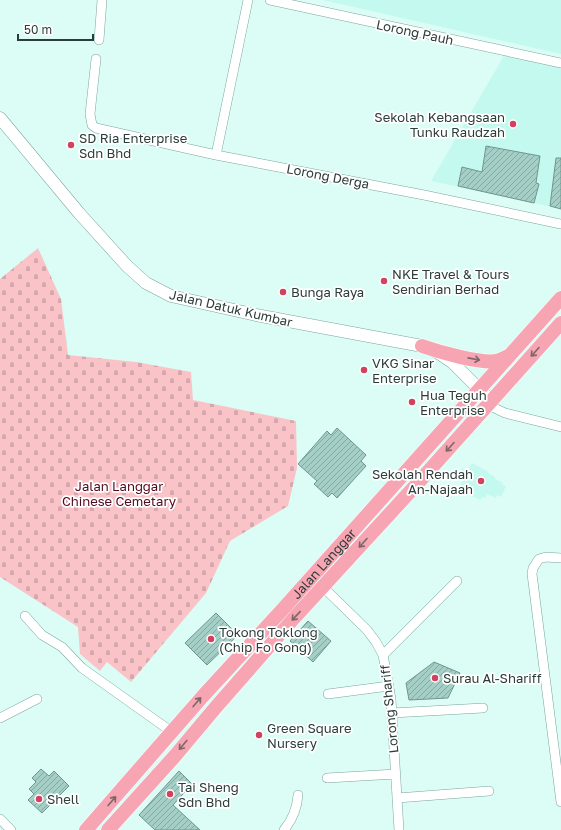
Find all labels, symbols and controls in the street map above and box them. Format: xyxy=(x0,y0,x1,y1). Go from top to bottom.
scale bar xyxy=(18,16,93,42)
street label: Lorong Pauh xyxy=(375,16,455,48)
text: 50 m xyxy=(24,22,52,37)
place label: Sekolah Kebangsaan Tunku Raudzah xyxy=(374,109,505,140)
marker: Sekolah Kebangsaan Tunku Raudzah xyxy=(508,119,518,129)
place label: SD Ria Enterprise Sdn Bhd xyxy=(79,130,187,161)
marker: SD Ria Enterprise Sdn Bhd xyxy=(66,140,76,150)
street label: Lorong Derga xyxy=(285,160,371,192)
place label: NKE Travel & Tours Sendirian Berhad xyxy=(392,266,510,297)
marker: NKE Travel & Tours Sendirian Berhad xyxy=(379,276,389,286)
place label: Bunga Raya xyxy=(291,284,364,300)
street label: Jalan Datuk Kumbar xyxy=(168,286,294,330)
marker: Bunga Raya xyxy=(278,287,288,297)
one-way arrow xyxy=(530,347,540,357)
place label: VKG Sinar Enterprise xyxy=(372,355,437,386)
one-way arrow xyxy=(467,355,480,363)
marker: VKG Sinar Enterprise xyxy=(359,365,369,375)
place label: Hua Teguh Enterprise xyxy=(420,387,487,418)
marker: Hua Teguh Enterprise xyxy=(407,397,417,407)
one-way arrow xyxy=(445,442,455,452)
place label: Sekolah Rendah An-Najaah xyxy=(372,466,473,497)
marker: Sekolah Rendah An-Najaah xyxy=(476,476,486,486)
park label: Jalan Langgar Chinese Cemetary xyxy=(62,478,177,509)
street label: Jalan Langgar xyxy=(288,525,359,602)
one-way arrow xyxy=(358,538,368,548)
one-way arrow xyxy=(292,610,301,621)
place label: Tokong Toklong (Chip Fo Gong) xyxy=(219,624,318,655)
marker: Tokong Toklong (Chip Fo Gong) xyxy=(206,634,216,644)
street label: Lorong Shariff xyxy=(376,664,402,754)
place label: Surau Al-Shariff xyxy=(443,670,542,686)
marker: Surau Al-Shariff xyxy=(430,673,440,683)
one-way arrow xyxy=(193,697,202,708)
place label: Green Square Nursery xyxy=(267,720,351,751)
marker: Green Square Nursery xyxy=(254,730,264,740)
one-way arrow xyxy=(179,740,188,751)
place label: Tai Sheng Sdn Bhd xyxy=(178,779,239,810)
marker: Tai Sheng Sdn Bhd xyxy=(165,789,175,799)
place label: Shell xyxy=(47,791,79,807)
marker: Shell xyxy=(34,794,44,804)
one-way arrow xyxy=(107,796,116,806)

